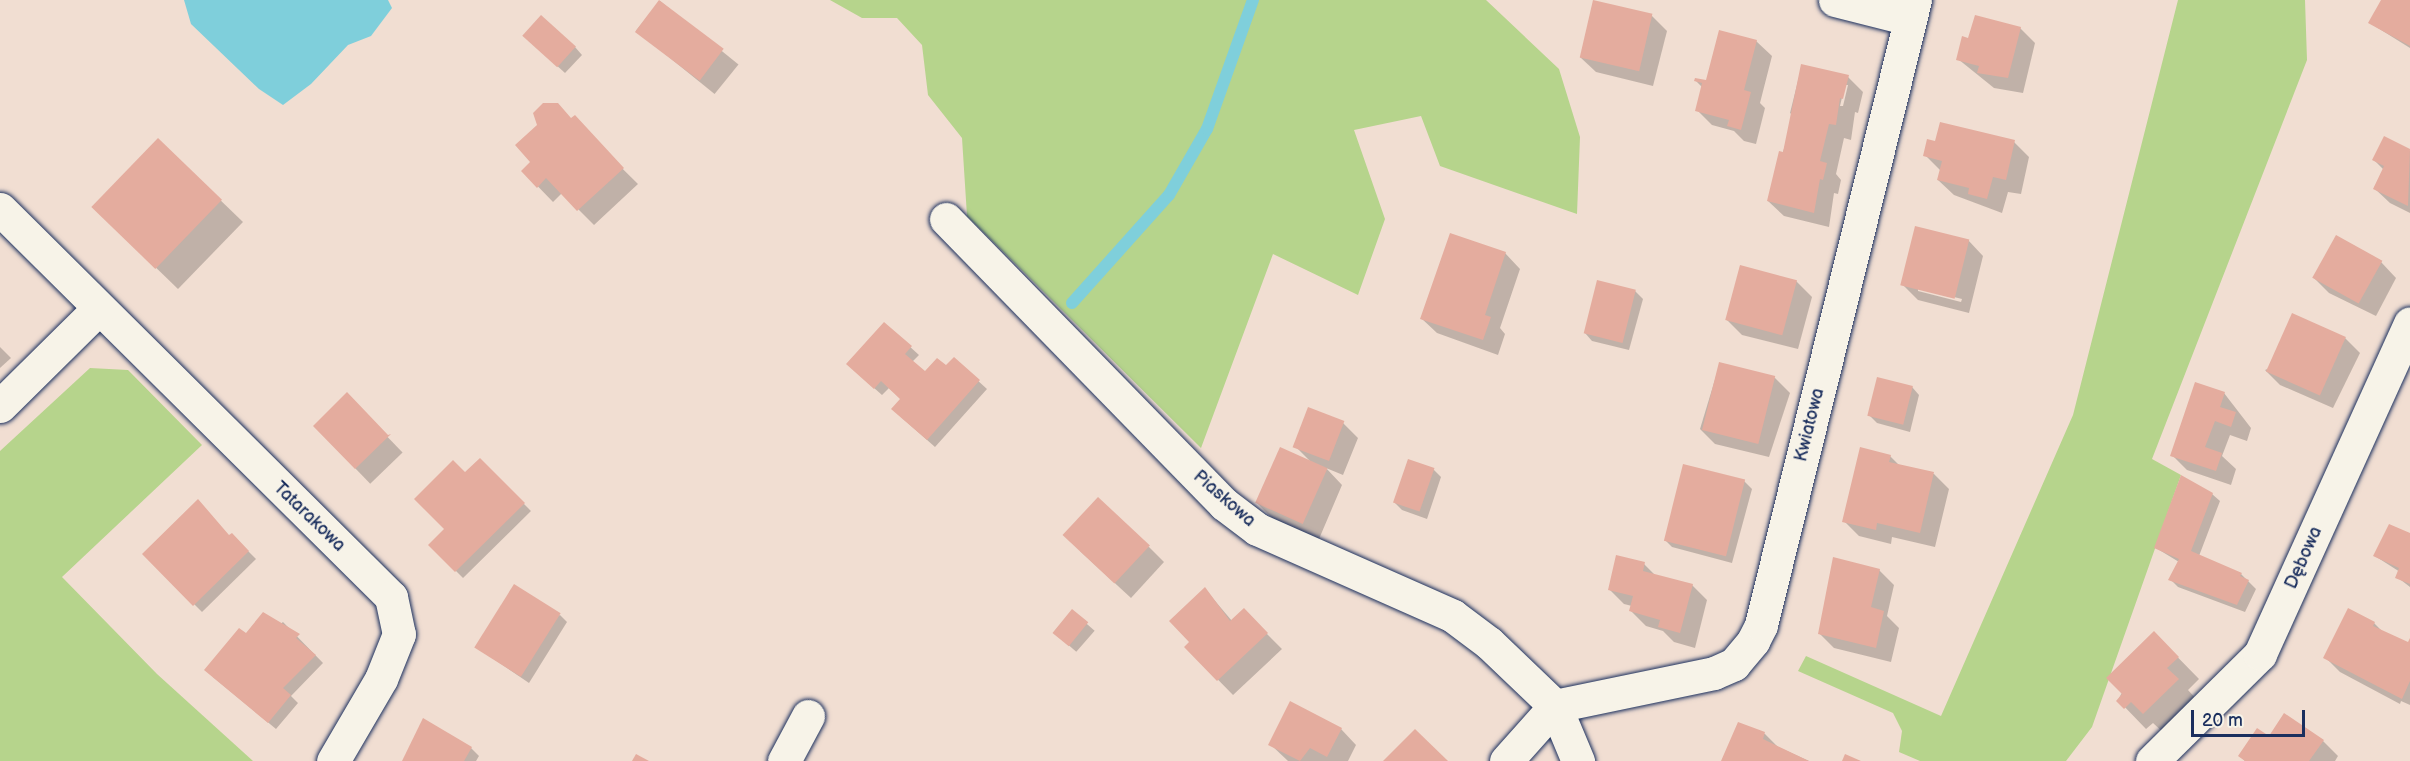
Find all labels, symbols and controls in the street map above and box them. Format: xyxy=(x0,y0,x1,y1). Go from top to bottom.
street label: Kwiatowa xyxy=(1790,386,1830,464)
street label: Piaskowa xyxy=(1188,466,1260,532)
street label: Tatarakowa xyxy=(269,477,349,557)
street label: Dębowa xyxy=(2281,523,2327,593)
scale bar xyxy=(2194,698,2308,736)
text: 20 m xyxy=(2202,710,2243,731)

